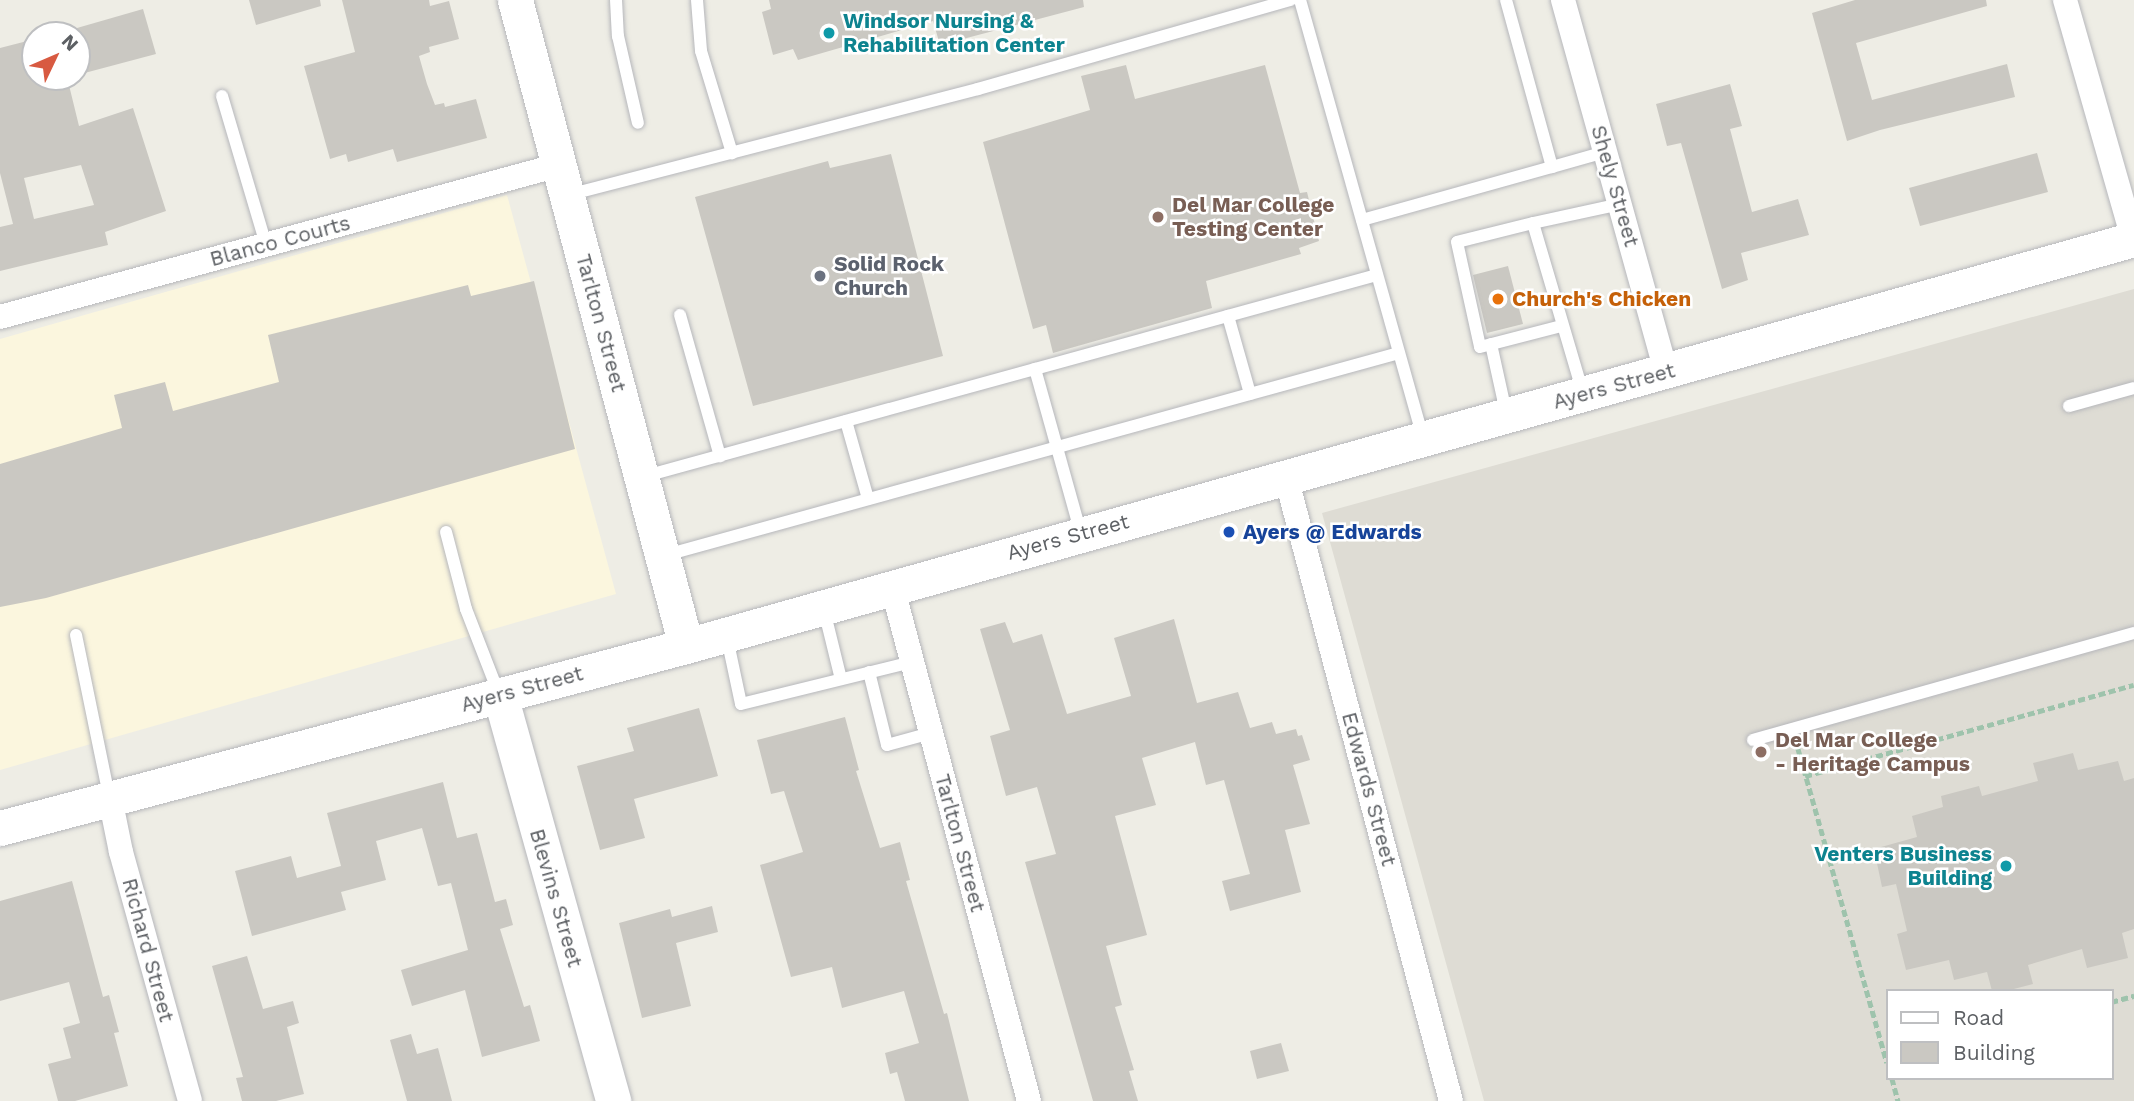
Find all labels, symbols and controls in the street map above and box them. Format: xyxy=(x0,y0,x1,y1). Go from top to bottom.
place label: Windsor Nursing & Rehabilitation Center xyxy=(843,8,1065,58)
north arrow xyxy=(21,21,91,91)
marker: Windsor Nursing & Rehabilitation Center xyxy=(821,25,837,41)
text: N xyxy=(57,29,83,56)
street label: Shely Street xyxy=(1586,122,1644,250)
place label: Del Mar College Testing Center xyxy=(1172,192,1335,242)
marker: Del Mar College Testing Center xyxy=(1150,209,1166,225)
street label: Blanco Courts xyxy=(207,210,353,272)
street label: Tarlton Street xyxy=(570,251,632,395)
place label: Solid Rock Church xyxy=(834,251,944,301)
marker: Solid Rock Church xyxy=(812,268,828,284)
place label: Church's Chicken xyxy=(1512,286,1691,312)
marker: Church's Chicken xyxy=(1490,291,1506,307)
street label: Ayers Street xyxy=(1550,358,1678,414)
street label: Ayers Street xyxy=(1004,509,1132,565)
place label: Ayers @ Edwards xyxy=(1243,519,1422,545)
marker: Ayers @ Edwards xyxy=(1221,524,1237,540)
street label: Ayers Street xyxy=(458,661,586,717)
street label: Edwards Street xyxy=(1336,709,1402,869)
place label: Del Mar College - Heritage Campus xyxy=(1775,727,1970,777)
marker: Del Mar College - Heritage Campus xyxy=(1753,744,1769,760)
street label: Tarlton Street xyxy=(929,771,991,915)
street label: Blevins Street xyxy=(524,826,588,970)
place label: Venters Business Building xyxy=(1814,841,1992,891)
marker: Venters Business Building xyxy=(1998,858,2014,874)
street label: Richard Street xyxy=(117,875,179,1025)
legend xyxy=(1885,989,2113,1080)
text: Road xyxy=(1953,1005,2004,1030)
text: Building xyxy=(1953,1040,2035,1065)

